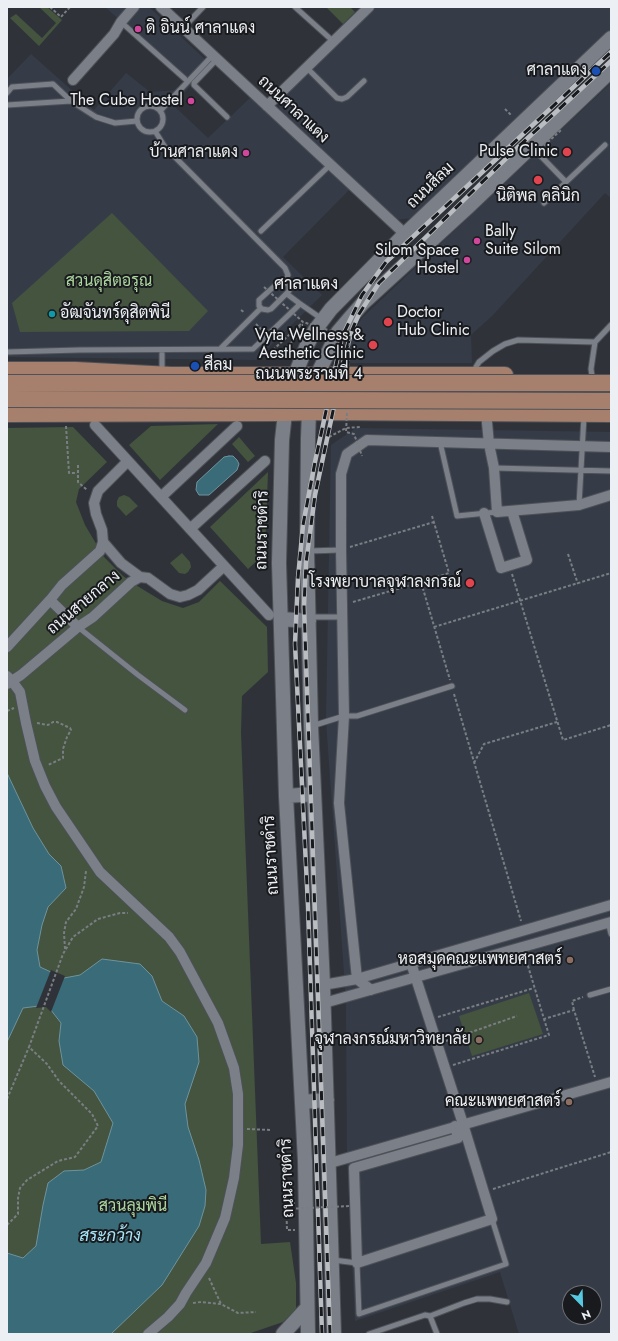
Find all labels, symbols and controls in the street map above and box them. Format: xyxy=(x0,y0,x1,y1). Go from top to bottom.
place label: ดิ อินน์ ศาลาแดง xyxy=(146,19,255,39)
marker: ดิ อินน์ ศาลาแดง xyxy=(133,24,143,34)
place label: ศาลาแดง xyxy=(527,61,587,81)
marker: ศาลาแดง xyxy=(590,65,602,77)
street label: ถนนศาลาแดง xyxy=(254,72,332,148)
place label: The Cube Hostel xyxy=(70,91,183,111)
marker: The Cube Hostel xyxy=(186,96,196,106)
place label: Pulse Clinic xyxy=(479,142,558,162)
place label: บ้านศาลาแดง xyxy=(149,143,238,163)
marker: Pulse Clinic xyxy=(561,146,573,158)
marker: บ้านศาลาแดง xyxy=(241,148,251,158)
street label: ถนนสีลม xyxy=(403,159,459,213)
marker: นิติพล คลินิก xyxy=(532,174,544,186)
place label: นิติพล คลินิก xyxy=(496,187,580,207)
place label: Bally Suite Silom xyxy=(485,222,561,260)
marker: Bally Suite Silom xyxy=(472,236,482,246)
place label: Silom Space Hostel xyxy=(375,241,459,279)
marker: Silom Space Hostel xyxy=(462,255,472,265)
park label: สวนดุสิตอรุณ xyxy=(66,272,152,292)
district label: ศาลาแดง xyxy=(274,275,338,295)
place label: Doctor Hub Clinic xyxy=(397,303,470,341)
place label: อัฒจันทร์ดุสิตพินี xyxy=(60,304,170,324)
marker: อัฒจันทร์ดุสิตพินี xyxy=(47,309,57,319)
marker: Doctor Hub Clinic xyxy=(382,316,394,328)
place label: Vyta Wellness & Aesthetic Clinic xyxy=(255,326,364,364)
marker: Vyta Wellness & Aesthetic Clinic xyxy=(367,339,379,351)
place label: สีลม xyxy=(204,356,232,376)
marker: สีลม xyxy=(189,360,201,372)
street label: ถนนพระรามที่ 4 xyxy=(255,365,363,385)
street label: ถนนราชดำริ xyxy=(253,490,273,570)
street label: ถนนสายกลาง xyxy=(44,567,124,639)
place label: โรงพยาบาลจุฬาลงกรณ์ xyxy=(309,573,461,593)
marker: โรงพยาบาลจุฬาลงกรณ์ xyxy=(464,577,476,589)
street label: ถนนราชดำริ xyxy=(260,815,284,895)
place label: หอสมุดคณะแพทยศาสตร์ xyxy=(398,950,562,970)
marker: หอสมุดคณะแพทยศาสตร์ xyxy=(565,955,575,965)
place label: จุฬาลงกรณ์มหาวิทยาลัย xyxy=(314,1030,471,1050)
marker: จุฬาลงกรณ์มหาวิทยาลัย xyxy=(474,1035,484,1045)
place label: คณะแพทยศาสตร์ xyxy=(445,1092,561,1112)
marker: คณะแพทยศาสตร์ xyxy=(564,1097,574,1107)
street label: ถนนราชดำริ xyxy=(277,1138,299,1218)
park label: สวนลุมพินี xyxy=(99,1197,167,1217)
water label: สระกว้าง xyxy=(79,1227,141,1247)
north arrow xyxy=(562,1285,602,1325)
text: N xyxy=(579,1306,593,1324)

